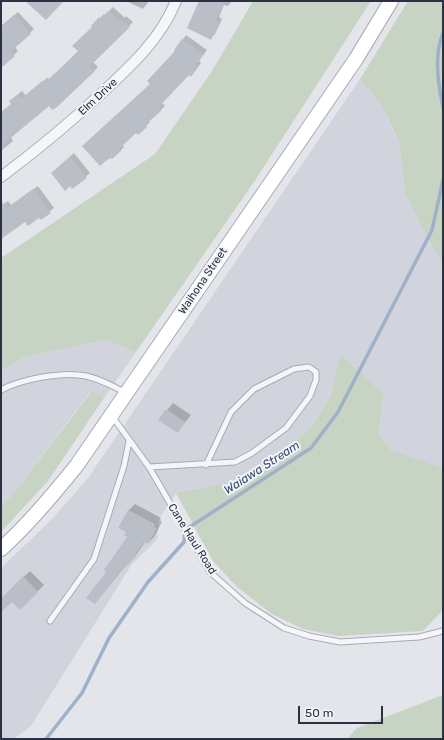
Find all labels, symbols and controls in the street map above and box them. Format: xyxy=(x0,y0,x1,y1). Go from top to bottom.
street label: Elm Drive xyxy=(76,76,120,118)
street label: Waihona Street xyxy=(176,245,230,317)
water label: Waiawa Stream xyxy=(222,438,302,498)
street label: Cane Haul Road xyxy=(165,501,219,577)
scale bar xyxy=(300,698,385,724)
text: 50 m xyxy=(305,706,333,720)

